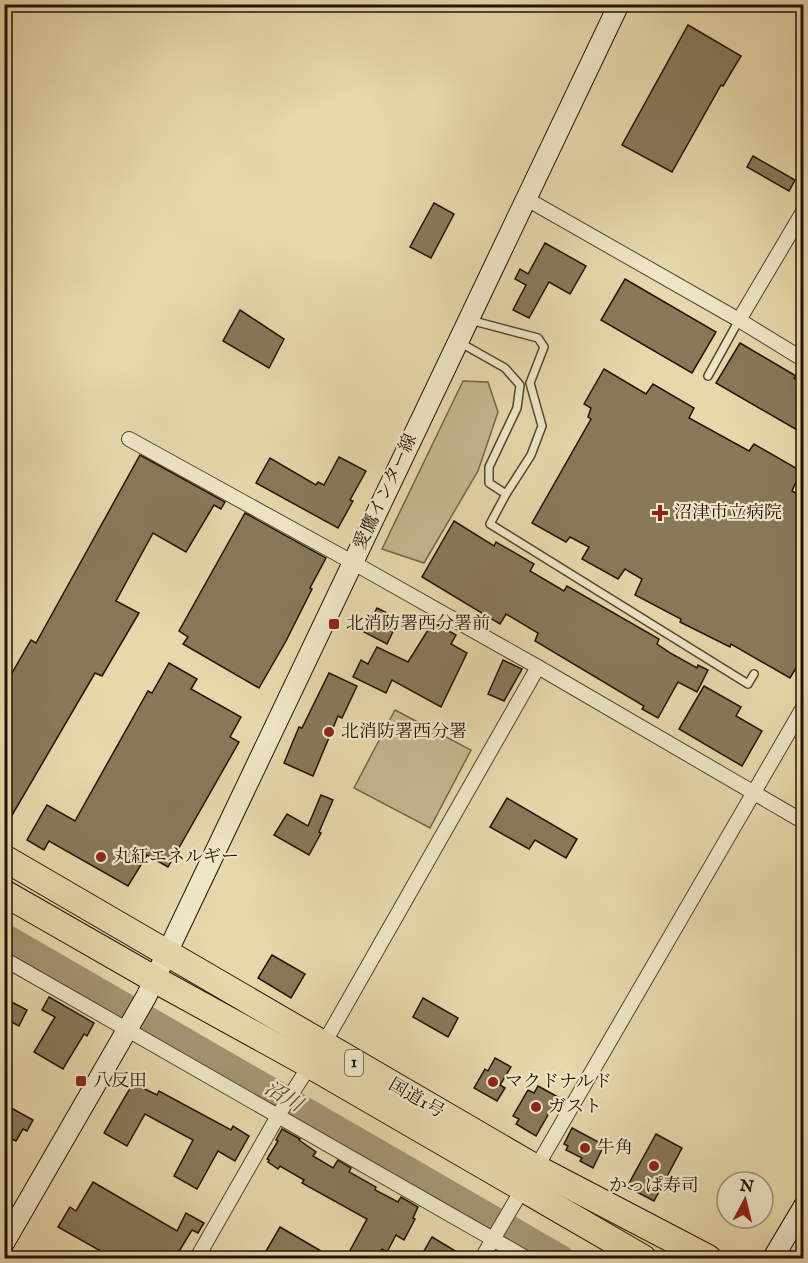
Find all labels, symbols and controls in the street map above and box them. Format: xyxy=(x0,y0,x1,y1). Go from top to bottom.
street label: 愛鷹インター線 xyxy=(349,430,423,554)
place label: 沼津市立病院 xyxy=(674,502,782,525)
marker: 沼津市立病院 xyxy=(651,504,669,522)
place label: 北消防署西分署前 xyxy=(346,613,490,636)
marker: 北消防署西分署前 xyxy=(327,617,341,631)
place label: 北消防署西分署 xyxy=(341,721,467,744)
marker: 北消防署西分署 xyxy=(322,725,336,739)
place label: 丸紅エネルギー xyxy=(113,846,239,869)
marker: 丸紅エネルギー xyxy=(94,850,108,864)
road number: 1 xyxy=(345,1050,363,1076)
place label: 八反田 xyxy=(93,1070,147,1093)
place label: マクドナルド xyxy=(505,1071,612,1094)
marker: 八反田 xyxy=(74,1074,88,1088)
street label: 国道1号 xyxy=(384,1074,448,1124)
marker: マクドナルド xyxy=(486,1075,500,1089)
water label: 沼川 xyxy=(259,1076,308,1119)
place label: ガスト xyxy=(548,1096,602,1119)
marker: ガスト xyxy=(529,1100,543,1114)
place label: 牛角 xyxy=(597,1137,633,1160)
marker: 牛角 xyxy=(578,1141,592,1155)
marker: かっぱ寿司 xyxy=(647,1159,661,1173)
north arrow xyxy=(715,1170,775,1230)
place label: かっぱ寿司 xyxy=(609,1175,699,1198)
text: N xyxy=(738,1176,755,1198)

